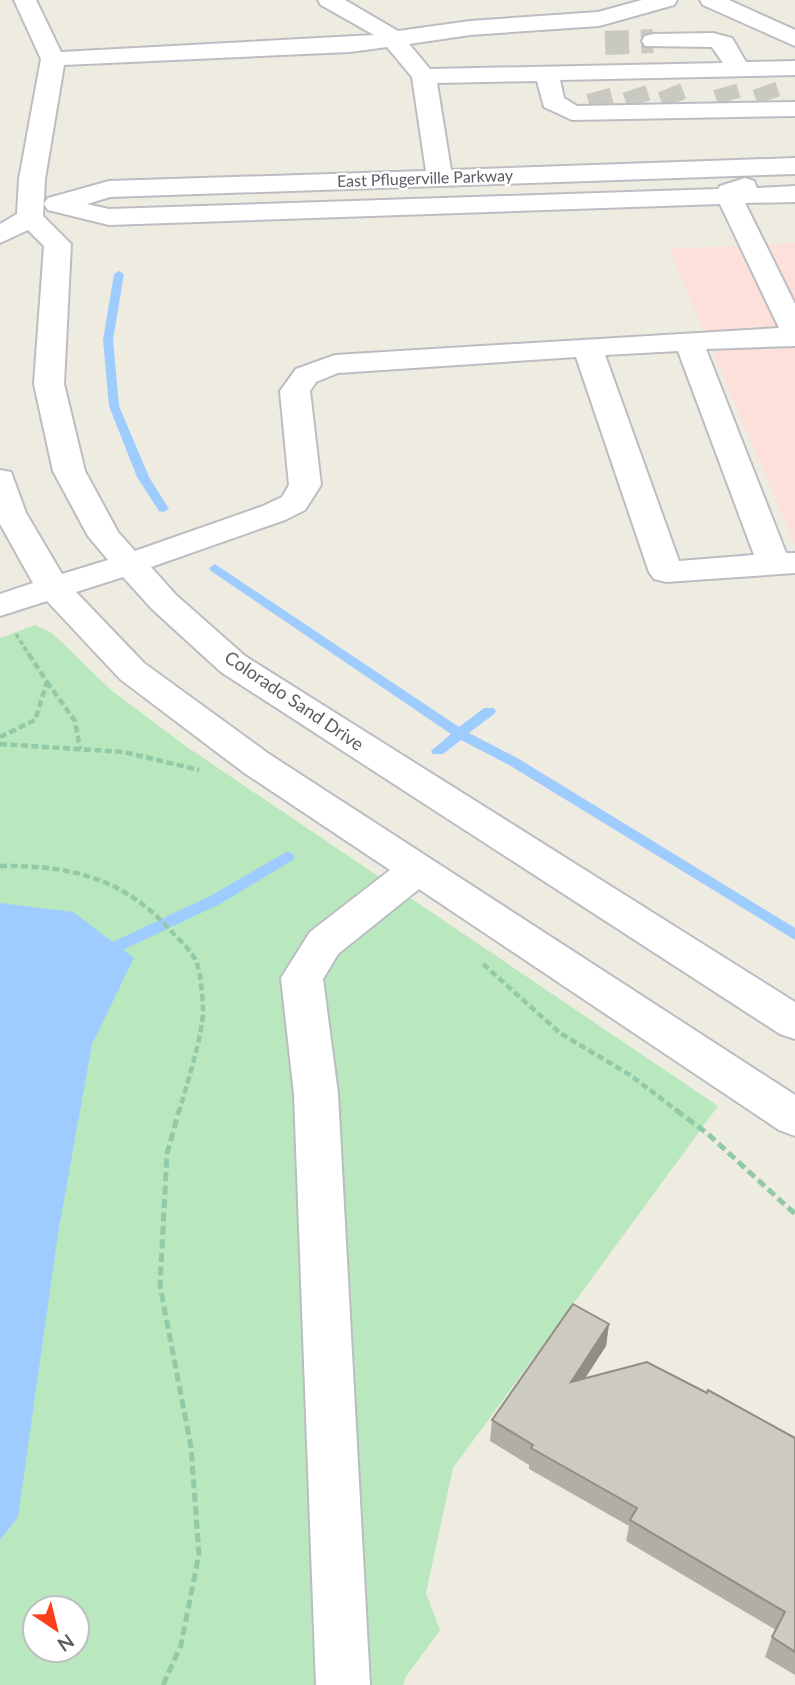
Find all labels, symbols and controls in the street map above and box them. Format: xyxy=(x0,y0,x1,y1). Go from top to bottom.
street label: East Pflugerville Parkway xyxy=(337,165,514,190)
street label: Colorado Sand Drive xyxy=(221,645,368,755)
north arrow xyxy=(21,1594,91,1664)
text: N xyxy=(53,1630,79,1657)

